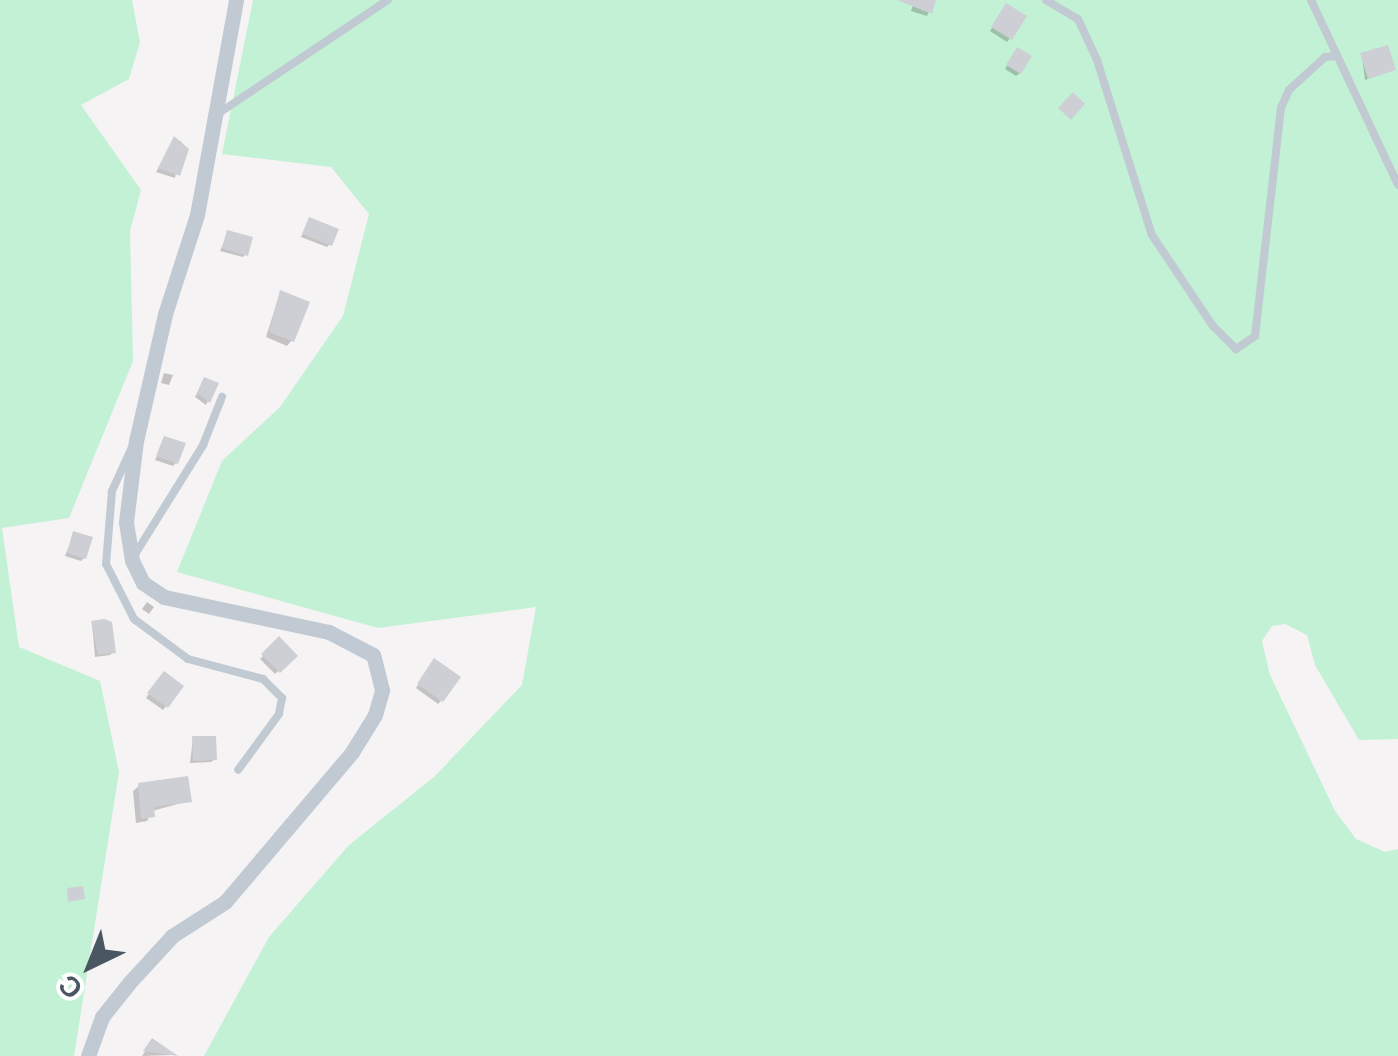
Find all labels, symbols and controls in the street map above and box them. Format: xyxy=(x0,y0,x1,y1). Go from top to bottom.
north arrow xyxy=(40,916,140,1016)
text: С xyxy=(51,969,89,1007)

